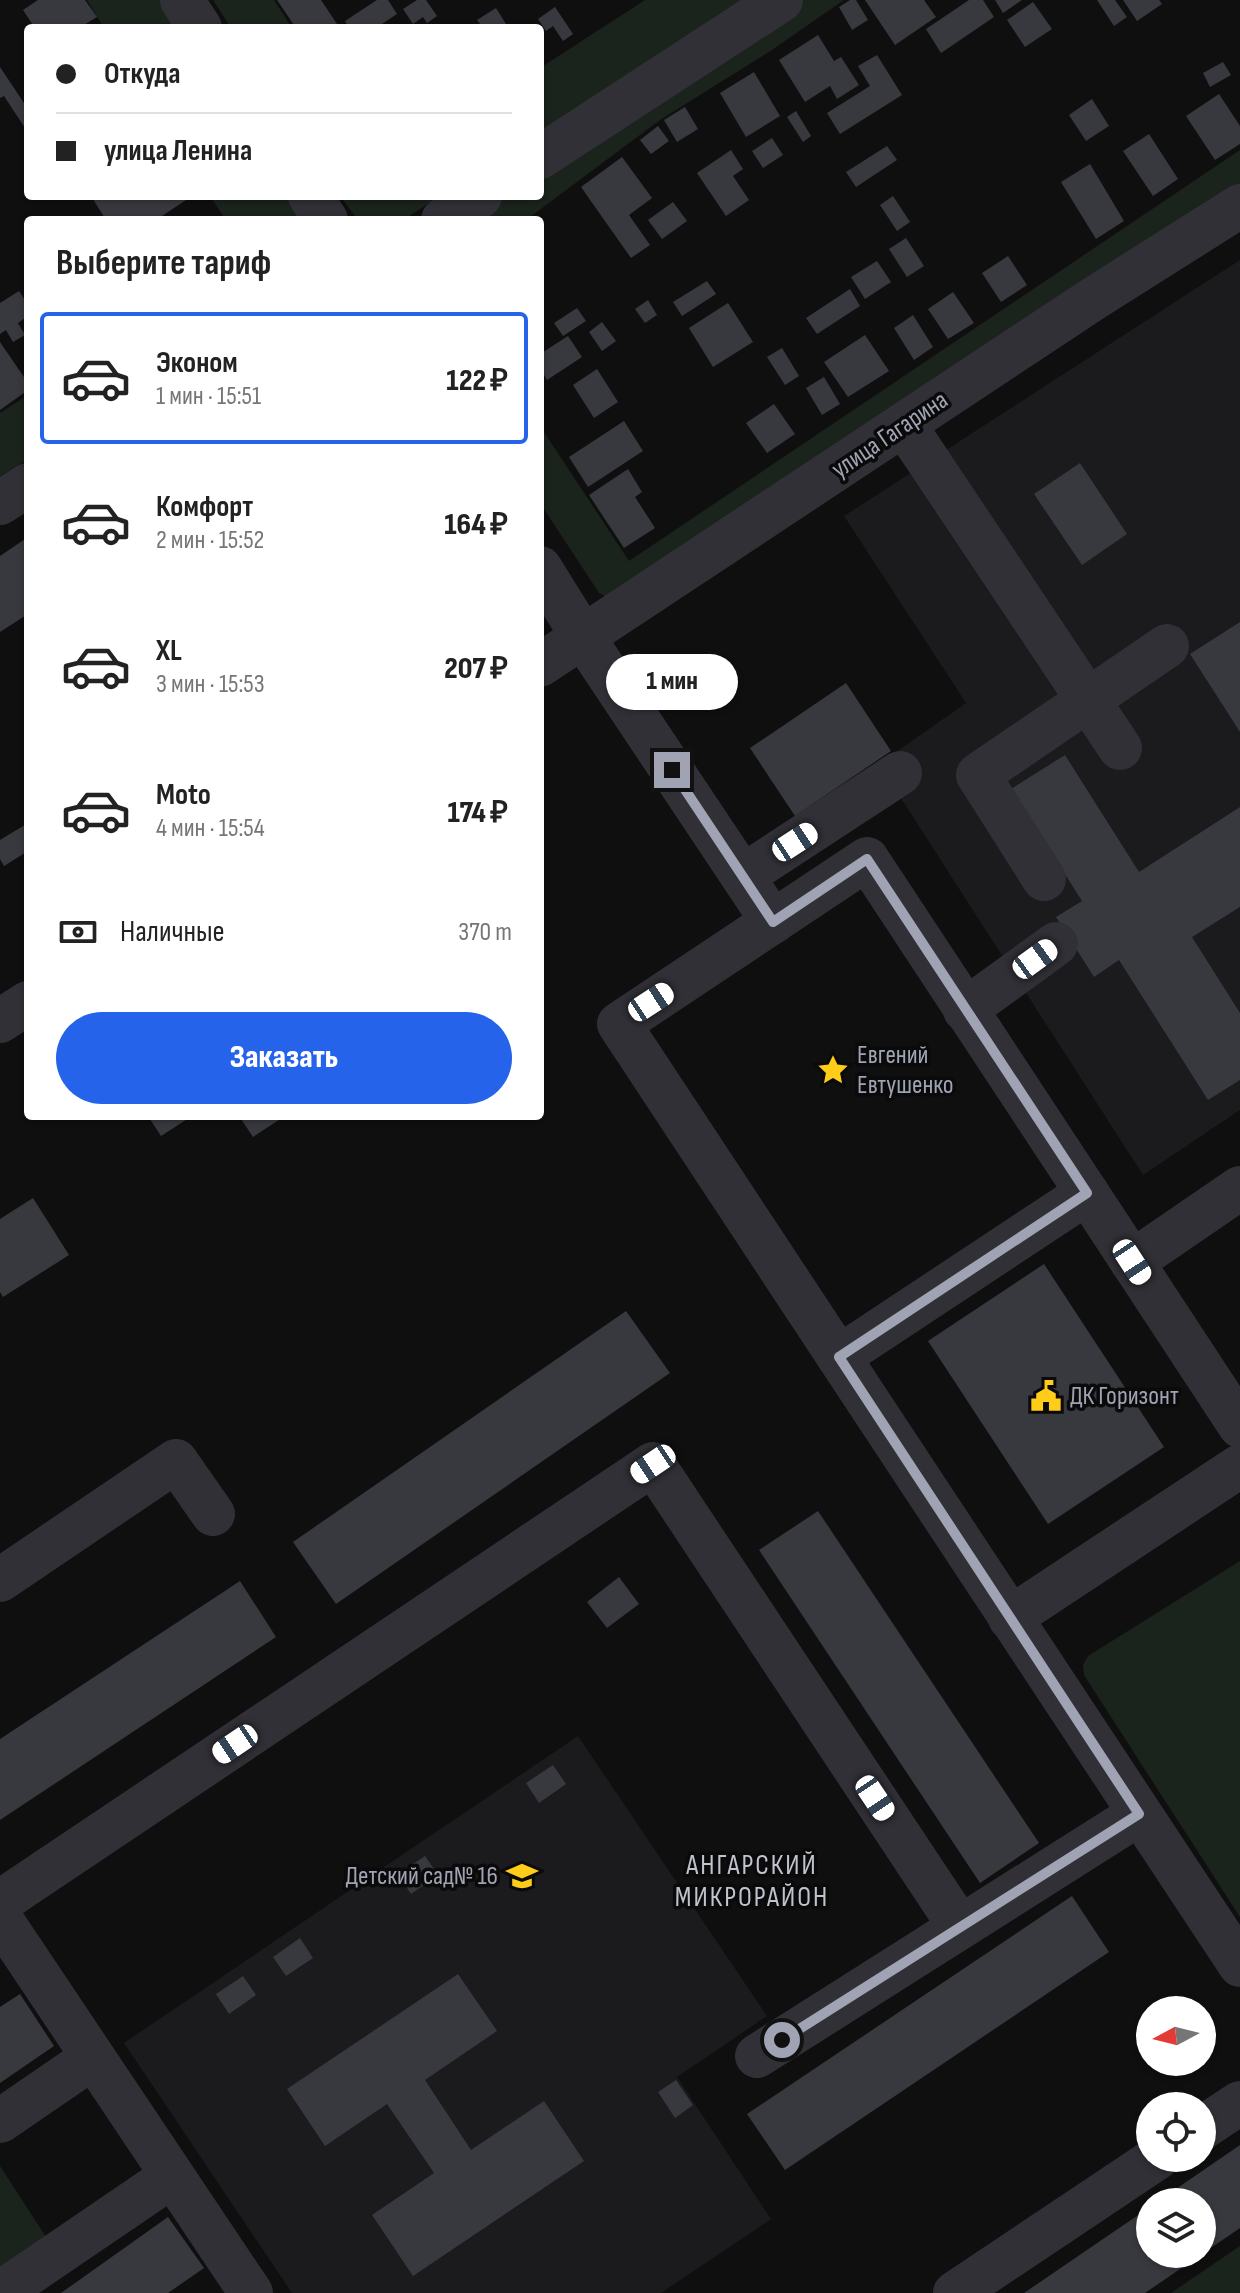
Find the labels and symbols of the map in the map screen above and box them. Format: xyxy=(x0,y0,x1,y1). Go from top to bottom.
street label: улица Гагарина xyxy=(826,385,954,485)
callout: 1 мин xyxy=(606,654,738,710)
route end xyxy=(654,752,690,788)
car xyxy=(768,819,822,865)
car xyxy=(1009,935,1061,983)
car xyxy=(624,979,678,1025)
place label: Евгений Евтушенко xyxy=(857,1040,954,1101)
place icon: Евгений Евтушенко xyxy=(816,1053,850,1087)
car xyxy=(1109,1235,1155,1289)
public building icon: ДК Горизонт xyxy=(1029,1379,1063,1413)
place label: ДК Горизонт xyxy=(1070,1381,1179,1412)
car xyxy=(626,1441,680,1487)
car xyxy=(208,1721,262,1767)
car xyxy=(852,1771,898,1825)
district label: АНГАРСКИЙ МИКРОРАЙОН xyxy=(675,1849,829,1914)
school or university icon: Детский сад№ 16 xyxy=(505,1859,539,1893)
place label: Детский сад№ 16 xyxy=(345,1861,498,1892)
north arrow xyxy=(1136,1996,1216,2076)
route start xyxy=(764,2022,800,2058)

